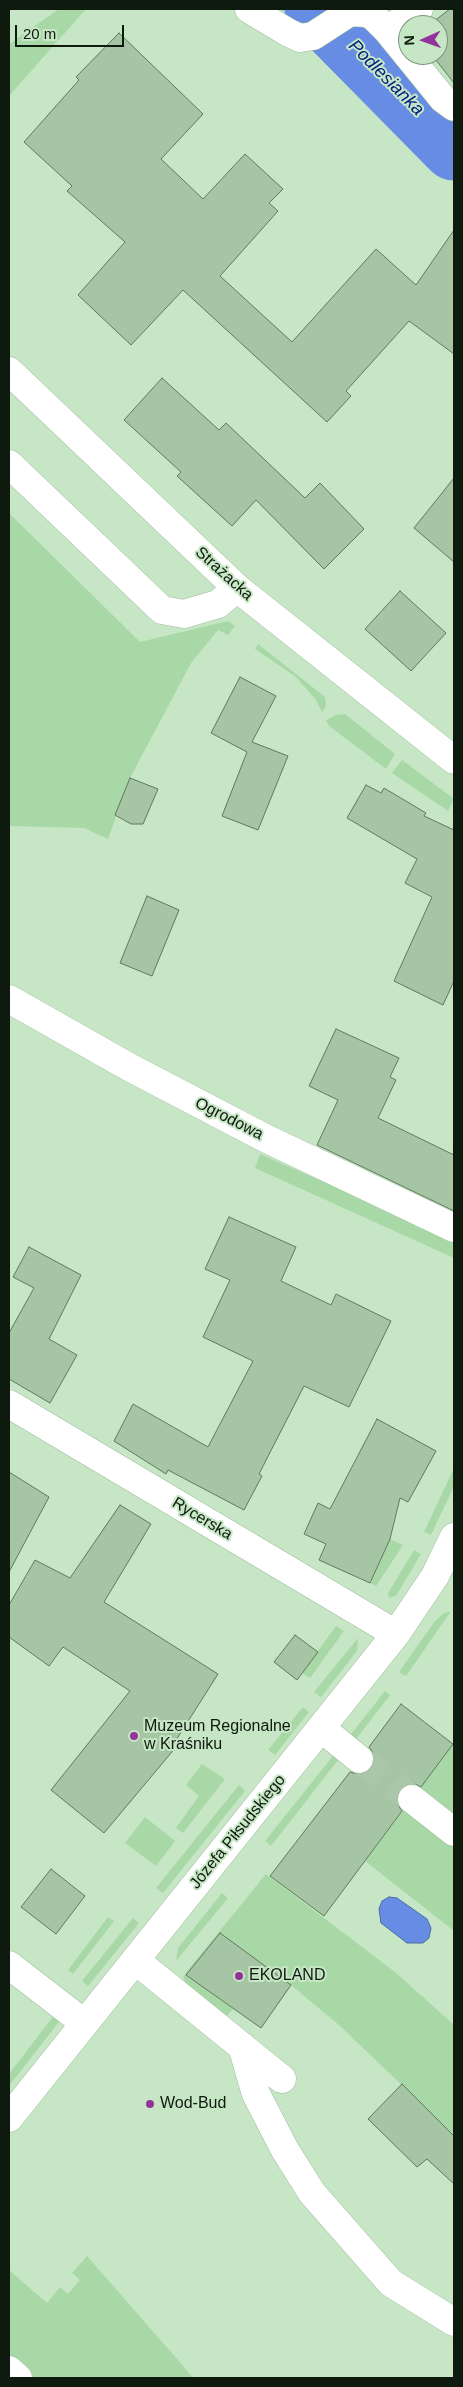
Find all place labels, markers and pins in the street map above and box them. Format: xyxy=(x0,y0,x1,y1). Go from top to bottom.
place label: Muzeum Regionalne w Kraśniku xyxy=(144,1717,291,1755)
marker: Muzeum Regionalne w Kraśniku xyxy=(128,1730,140,1742)
place label: EKOLAND xyxy=(249,1966,325,1986)
marker: EKOLAND xyxy=(233,1970,245,1982)
place label: Wod-Bud xyxy=(160,2094,226,2114)
marker: Wod-Bud xyxy=(144,2098,156,2110)

